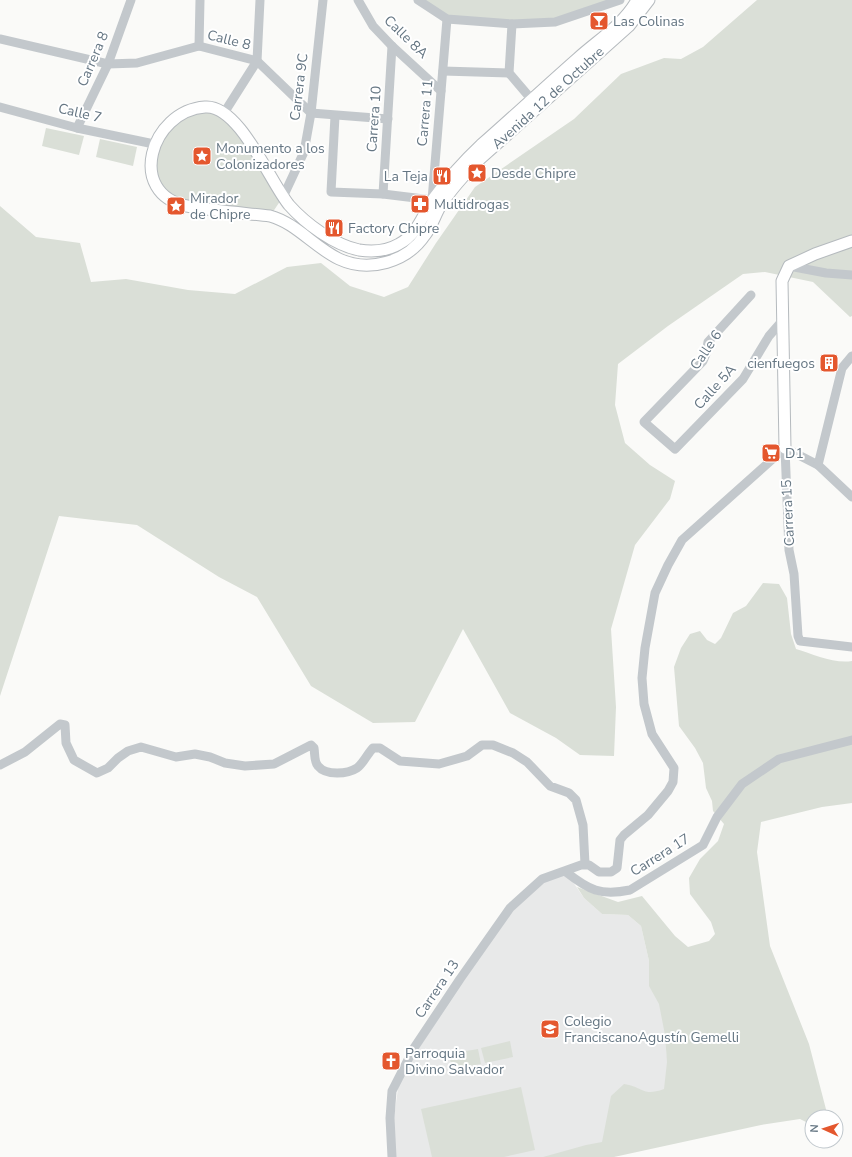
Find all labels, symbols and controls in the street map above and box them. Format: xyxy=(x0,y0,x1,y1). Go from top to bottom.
bar icon: Las Colinas xyxy=(588,10,610,32)
street label: Calle 8A xyxy=(380,11,432,63)
place label: Las Colinas xyxy=(613,12,685,31)
street label: Calle 8 xyxy=(205,25,253,55)
street label: Carrera 8 xyxy=(73,28,113,90)
street label: Avenida 12 de Octubre xyxy=(488,42,608,154)
street label: Carrera 9C xyxy=(285,52,313,122)
street label: Carrera 11 xyxy=(413,79,437,147)
street label: Carrera 10 xyxy=(362,85,386,153)
street label: Calle 7 xyxy=(56,99,104,127)
place label: Monumento a los Colonizadores xyxy=(216,139,325,174)
place icon: Monumento a los Colonizadores xyxy=(191,145,213,167)
place icon: Desde Chipre xyxy=(466,162,488,184)
place label: Desde Chipre xyxy=(491,164,576,183)
restaurant icon: La Teja xyxy=(431,165,453,187)
place label: La Teja xyxy=(384,167,428,186)
place label: Mirador de Chipre xyxy=(190,189,250,224)
pharmacy icon: Multidrogas xyxy=(409,193,431,215)
place icon: Mirador de Chipre xyxy=(165,195,187,217)
place label: Multidrogas xyxy=(434,195,509,214)
restaurant icon: Factory Chipre xyxy=(323,217,345,239)
place label: Factory Chipre xyxy=(348,219,439,238)
street label: Calle 6 xyxy=(686,326,726,374)
building icon: cienfuegos xyxy=(818,352,840,374)
place label: cienfuegos xyxy=(747,354,815,373)
street label: Calle 5A xyxy=(690,360,740,414)
supermarket icon: D1 xyxy=(760,442,782,464)
place label: D1 xyxy=(785,444,804,463)
street label: Carrera 15 xyxy=(777,479,799,547)
street label: Carrera 17 xyxy=(627,829,693,881)
street label: Carrera 13 xyxy=(410,956,464,1022)
place label: Colegio FranciscanoAgustín Gemelli xyxy=(564,1012,739,1047)
school or university icon: Colegio FranciscanoAgustín Gemelli xyxy=(539,1018,561,1040)
place label: Parroquia Divino Salvador xyxy=(405,1044,504,1079)
church icon: Parroquia Divino Salvador xyxy=(380,1050,402,1072)
north arrow xyxy=(804,1109,844,1149)
text: N xyxy=(807,1124,822,1133)

